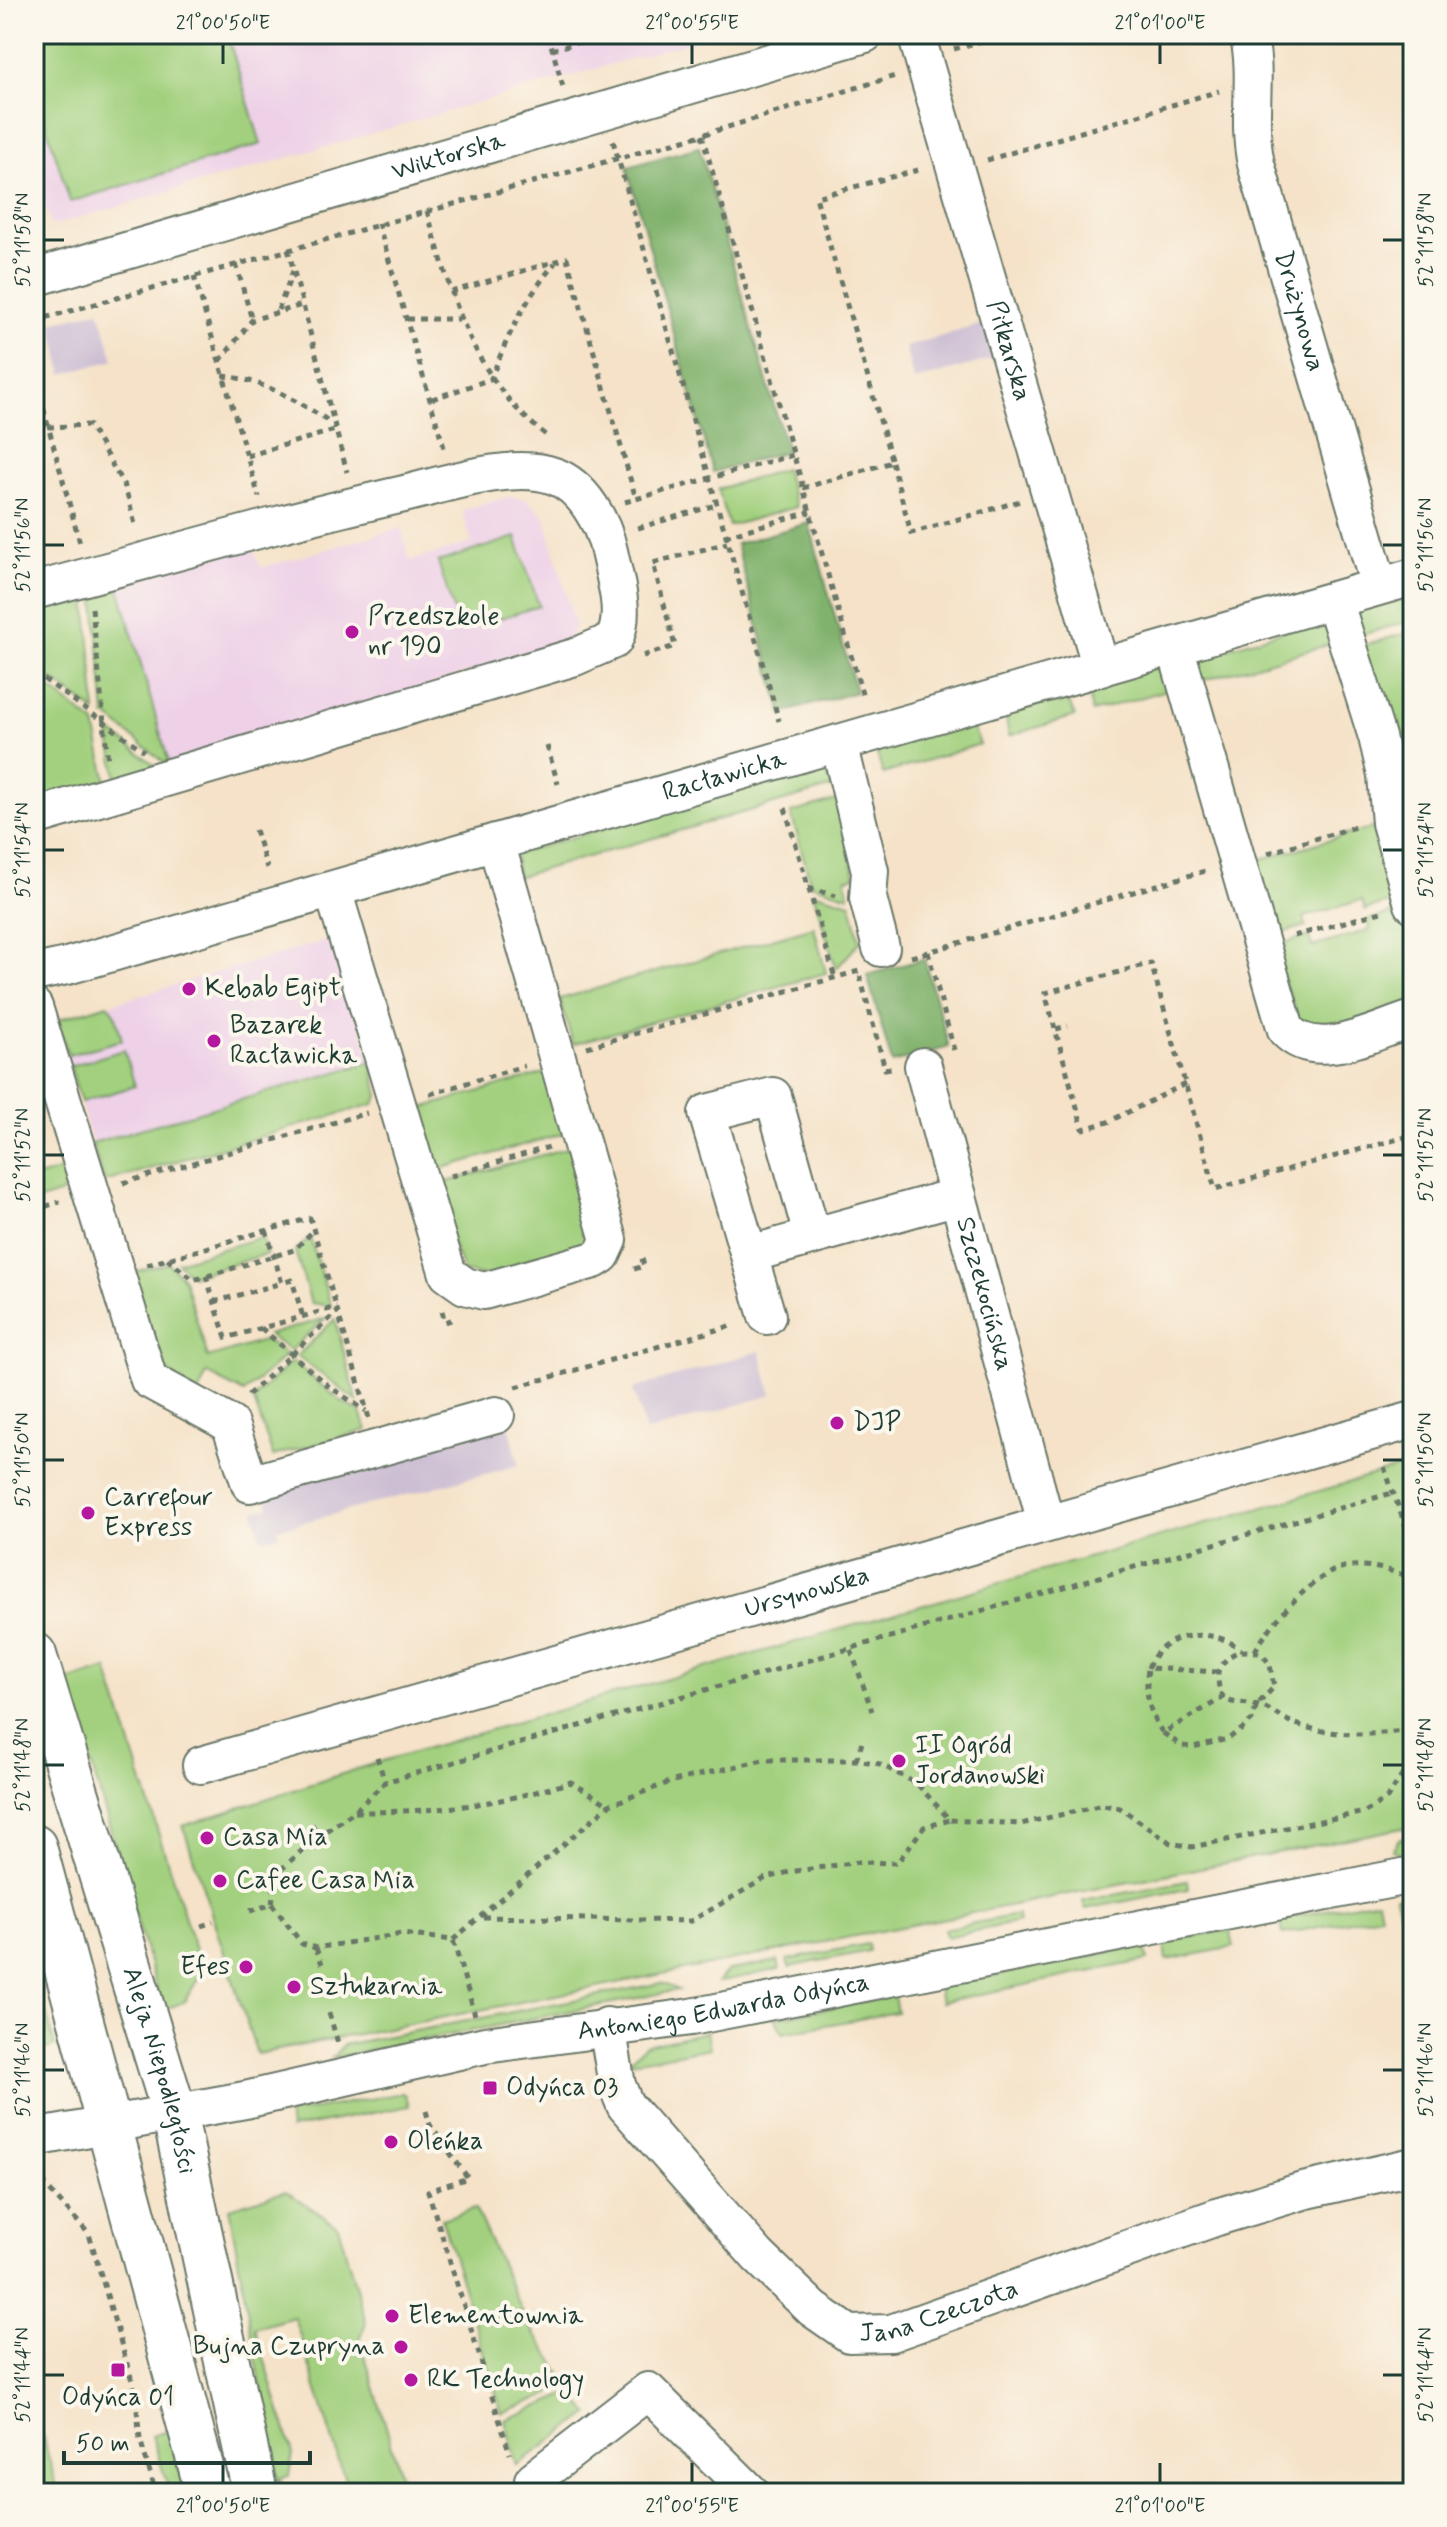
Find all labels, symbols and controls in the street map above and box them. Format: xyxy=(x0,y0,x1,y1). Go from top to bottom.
text: 21°00'50"E xyxy=(176,10,270,37)
text: 21°00'55"E xyxy=(645,10,739,37)
text: 21°01'00"E xyxy=(1115,10,1205,37)
street label: Wiktorska xyxy=(388,123,510,189)
text: 52°11'58"N xyxy=(10,193,37,287)
text: 52°11'58"N xyxy=(1413,193,1440,287)
street label: Drużynowa xyxy=(1265,247,1333,375)
street label: Piłkarska xyxy=(978,297,1039,405)
text: 52°11'56"N xyxy=(10,498,37,592)
text: 52°11'56"N xyxy=(1413,498,1440,592)
place label: Przedszkole nr 190 xyxy=(368,600,499,664)
marker: Przedszkole nr 190 xyxy=(343,623,361,641)
street label: Racławicka xyxy=(659,742,791,810)
text: 52°11'54"N xyxy=(10,802,37,898)
text: 52°11'54"N xyxy=(1413,802,1440,898)
place label: Kebab Egipt xyxy=(205,972,341,1006)
marker: Kebab Egipt xyxy=(180,980,198,998)
place label: Bazarek Racławicka xyxy=(230,1009,358,1073)
marker: Bazarek Racławicka xyxy=(205,1032,223,1050)
text: 52°11'52"N xyxy=(10,1108,37,1202)
text: 52°11'52"N xyxy=(1413,1108,1440,1202)
street label: Szczekocińska xyxy=(947,1213,1021,1375)
place label: DJP xyxy=(853,1406,901,1440)
text: 52°11'50"N xyxy=(10,1412,37,1508)
text: 52°11'50"N xyxy=(1413,1412,1440,1508)
marker: DJP xyxy=(828,1414,846,1432)
place label: Carrefour Express xyxy=(104,1481,213,1545)
marker: Carrefour Express xyxy=(79,1504,97,1522)
street label: Ursynowska xyxy=(740,1559,874,1627)
text: 52°11'48"N xyxy=(10,1718,37,1812)
text: 52°11'48"N xyxy=(1413,1718,1440,1812)
place label: II Ogród Jordanowski xyxy=(915,1729,1045,1793)
marker: II Ogród Jordanowski xyxy=(890,1752,908,1770)
place label: Casa Mia xyxy=(223,1821,328,1855)
marker: Casa Mia xyxy=(198,1829,216,1847)
place label: Cafee Casa Mia xyxy=(236,1864,415,1898)
marker: Cafee Casa Mia xyxy=(211,1872,229,1890)
place label: Efes xyxy=(180,1950,230,1984)
marker: Efes xyxy=(237,1958,255,1976)
street label: Aleja Niepodległości xyxy=(114,1963,204,2177)
street label: Antoniego Edwarda Odyńca xyxy=(575,1965,872,2049)
place label: Sztukarnia xyxy=(310,1970,443,2004)
marker: Sztukarnia xyxy=(285,1978,303,1996)
text: 52°11'46"N xyxy=(10,2023,37,2117)
text: 52°11'46"N xyxy=(1413,2023,1440,2117)
place label: Odyńca 03 xyxy=(506,2071,618,2105)
marker: Odyńca 03 xyxy=(481,2079,499,2097)
place label: Oleńka xyxy=(407,2125,483,2159)
marker: Oleńka xyxy=(382,2133,400,2151)
street label: Jana Czeczota xyxy=(859,2272,1023,2351)
place label: Elementownia xyxy=(408,2299,584,2333)
marker: Elementownia xyxy=(383,2307,401,2325)
text: 52°11'44"N xyxy=(10,2327,37,2423)
text: 52°11'44"N xyxy=(1413,2327,1440,2423)
place label: Bujna Czupryna xyxy=(193,2330,385,2364)
marker: Bujna Czupryna xyxy=(392,2338,410,2356)
marker: Odyńca 01 xyxy=(109,2361,127,2379)
place label: RK Technology xyxy=(427,2363,584,2399)
marker: RK Technology xyxy=(402,2371,420,2389)
place label: Odyńca 01 xyxy=(62,2381,174,2415)
scale bar xyxy=(64,2415,310,2465)
text: 50 m xyxy=(76,2429,130,2460)
text: 21°00'50"E xyxy=(176,2493,270,2520)
text: 21°00'55"E xyxy=(645,2493,739,2520)
text: 21°01'00"E xyxy=(1115,2493,1205,2520)

